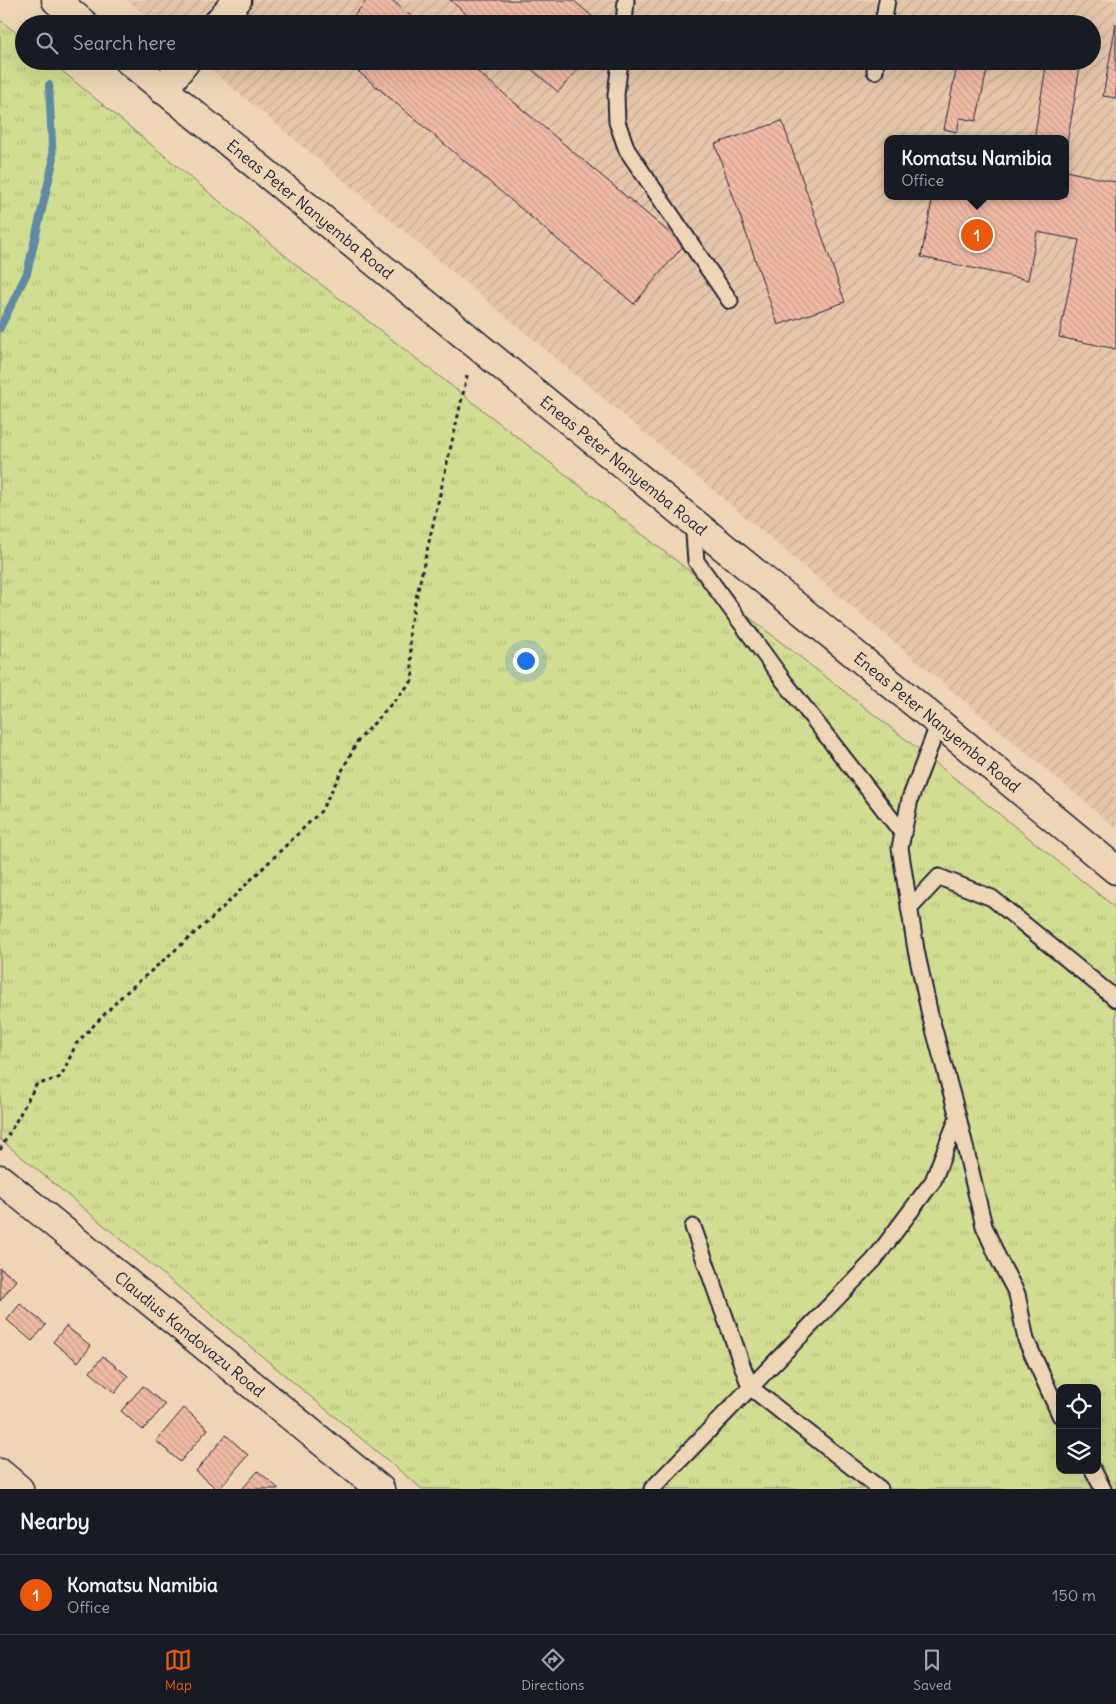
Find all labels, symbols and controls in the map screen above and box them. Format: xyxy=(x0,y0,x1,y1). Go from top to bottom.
search box xyxy=(15,15,1101,70)
icon: search xyxy=(33,29,61,57)
text: Search here xyxy=(73,31,176,55)
street label: Eneas Peter Nanyemba Road xyxy=(223,135,398,283)
popup xyxy=(884,135,1069,200)
text: Komatsu Namibia xyxy=(901,146,1052,170)
text: Office xyxy=(901,170,944,190)
pin: 1 xyxy=(961,216,993,254)
street label: Eneas Peter Nanyemba Road xyxy=(536,391,711,539)
your location xyxy=(513,648,539,674)
street label: Eneas Peter Nanyemba Road xyxy=(850,648,1024,796)
street label: Claudius Kandovazu Road xyxy=(111,1267,269,1401)
map controls xyxy=(1056,1384,1101,1474)
button: locate xyxy=(1056,1384,1101,1429)
button: layers xyxy=(1056,1429,1101,1474)
text: Nearby xyxy=(20,1508,90,1535)
text: Komatsu Namibia xyxy=(67,1573,218,1597)
text: 1 xyxy=(33,1585,39,1605)
text: 150 m xyxy=(1052,1585,1096,1605)
text: Office xyxy=(67,1597,110,1617)
tab: Map xyxy=(164,1646,192,1694)
tab: Directions xyxy=(521,1646,584,1694)
tab: Saved xyxy=(913,1646,952,1694)

